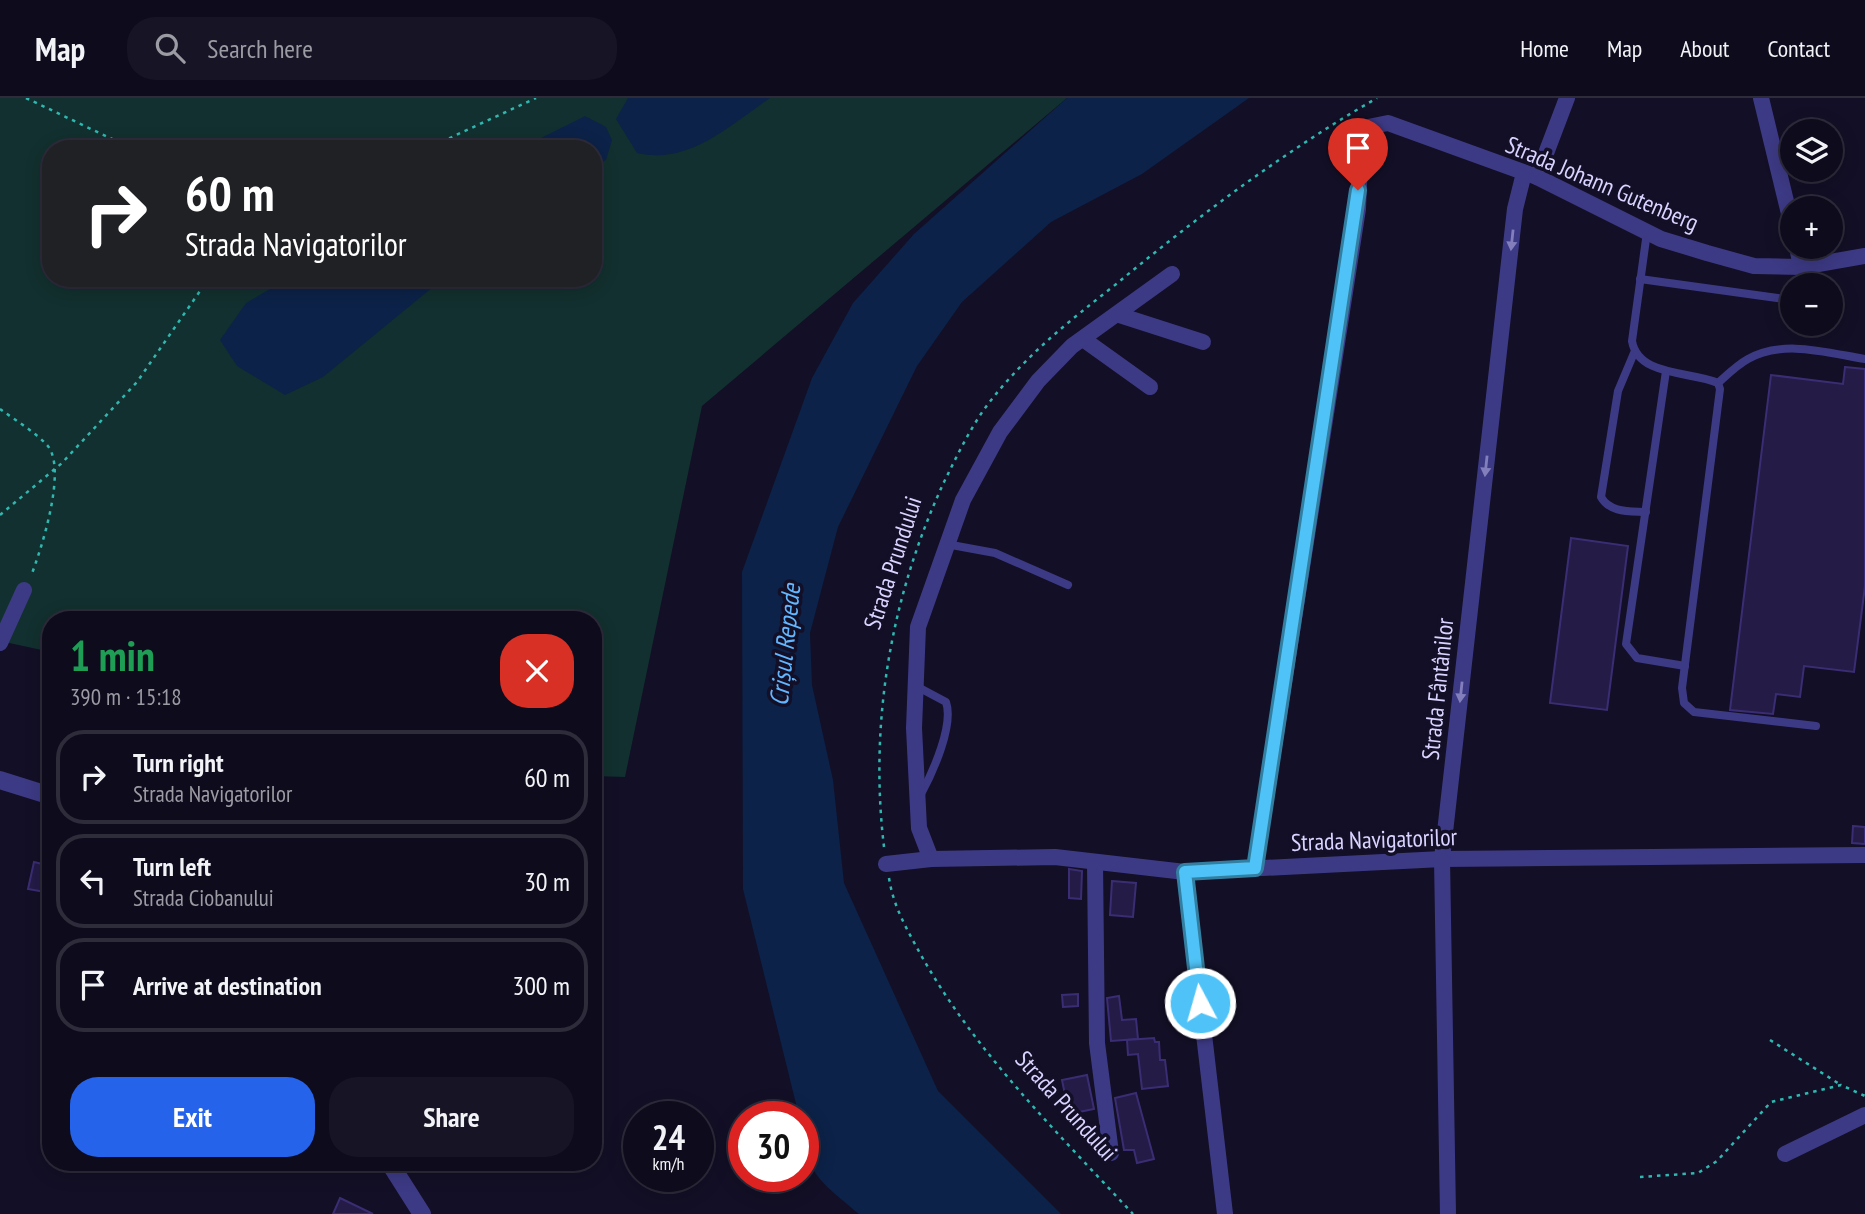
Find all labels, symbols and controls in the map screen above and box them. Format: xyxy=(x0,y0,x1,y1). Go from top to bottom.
search box xyxy=(127,17,617,80)
text: Map xyxy=(35,27,85,70)
icon: search xyxy=(151,29,189,67)
text: Search here xyxy=(207,32,313,65)
text: Home xyxy=(1520,33,1569,64)
text: Map xyxy=(1607,33,1642,64)
text: About xyxy=(1680,33,1729,64)
text: Contact xyxy=(1767,33,1830,64)
pin xyxy=(1328,118,1388,190)
map controls xyxy=(1780,119,1843,336)
button: layers xyxy=(1780,119,1843,182)
icon: arrive xyxy=(1339,129,1377,167)
street label: Strada Johann Gutenberg xyxy=(1501,129,1704,238)
text: 60 m xyxy=(185,161,274,225)
icon: right xyxy=(70,168,161,259)
button: + xyxy=(1780,196,1843,259)
text: Strada Navigatorilor xyxy=(185,223,407,265)
one-way arrow xyxy=(1506,229,1517,251)
button: − xyxy=(1780,273,1843,336)
one-way arrow xyxy=(1481,455,1492,477)
street label: Strada Prundului xyxy=(856,492,929,633)
water label: Crișul Repede xyxy=(762,580,808,707)
street label: Strada Fântânilor xyxy=(1415,616,1460,762)
text: 1 min xyxy=(70,628,155,683)
button: close xyxy=(500,634,574,708)
one-way arrow xyxy=(1455,681,1466,703)
text: 390 m · 15:18 xyxy=(70,682,182,711)
text: Turn right xyxy=(133,746,224,779)
icon: right xyxy=(74,758,112,796)
text: 60 m xyxy=(524,761,570,794)
text: Strada Navigatorilor xyxy=(133,779,292,808)
street label: Strada Navigatorilor xyxy=(1290,821,1458,858)
text: Turn left xyxy=(133,850,211,883)
icon: left xyxy=(74,862,112,900)
text: 30 m xyxy=(524,865,570,898)
text: Strada Ciobanului xyxy=(133,883,274,912)
icon: arrive xyxy=(74,966,112,1004)
position arrow xyxy=(1163,966,1237,1040)
text: Arrive at destination xyxy=(133,969,322,1002)
text: 300 m xyxy=(512,969,570,1002)
street label: Strada Prundului xyxy=(1009,1044,1124,1167)
button: Exit xyxy=(70,1077,315,1157)
button: Share xyxy=(329,1077,574,1157)
speed limit sign: 30 xyxy=(728,1101,819,1192)
text: 24 xyxy=(652,1114,685,1160)
text: km/h xyxy=(653,1152,684,1175)

